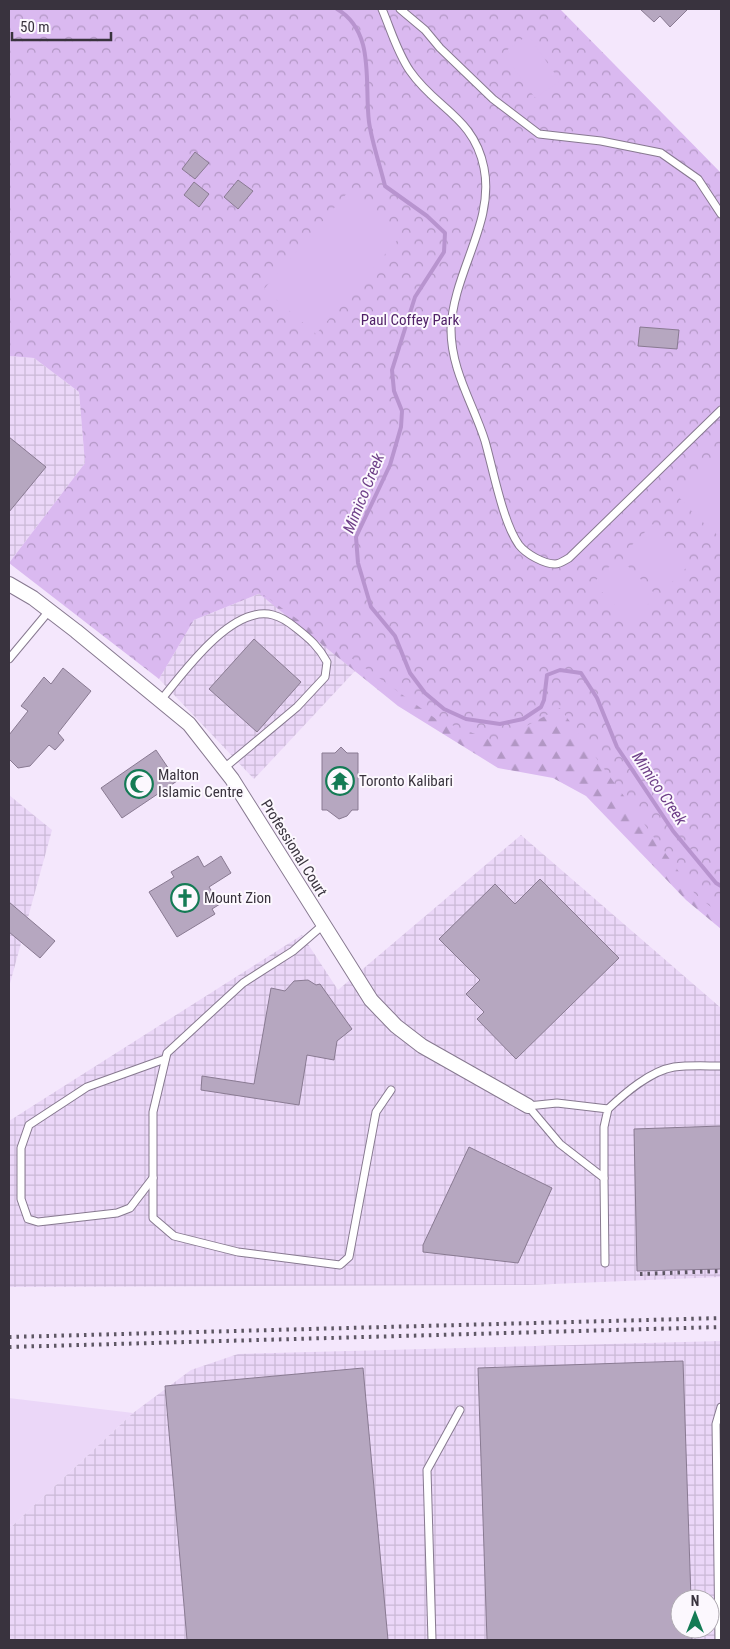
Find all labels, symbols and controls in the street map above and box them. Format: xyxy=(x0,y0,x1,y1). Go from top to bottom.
scale bar xyxy=(12,10,111,42)
text: 50 m xyxy=(20,18,50,36)
park label: Paul Coffey Park xyxy=(361,311,459,329)
water label: Mimico Creek xyxy=(339,450,388,536)
water label: Mimico Creek xyxy=(628,748,692,829)
place label: Malton Islamic Centre xyxy=(158,766,243,801)
temple icon: Toronto Kalibari xyxy=(325,766,355,796)
mosque icon: Malton Islamic Centre xyxy=(124,769,154,799)
place label: Toronto Kalibari xyxy=(359,772,453,790)
street label: Professional Court xyxy=(257,796,331,900)
church icon: Mount Zion xyxy=(170,883,200,913)
place label: Mount Zion xyxy=(204,889,271,907)
north arrow xyxy=(670,1589,720,1639)
text: N xyxy=(691,1593,699,1609)

